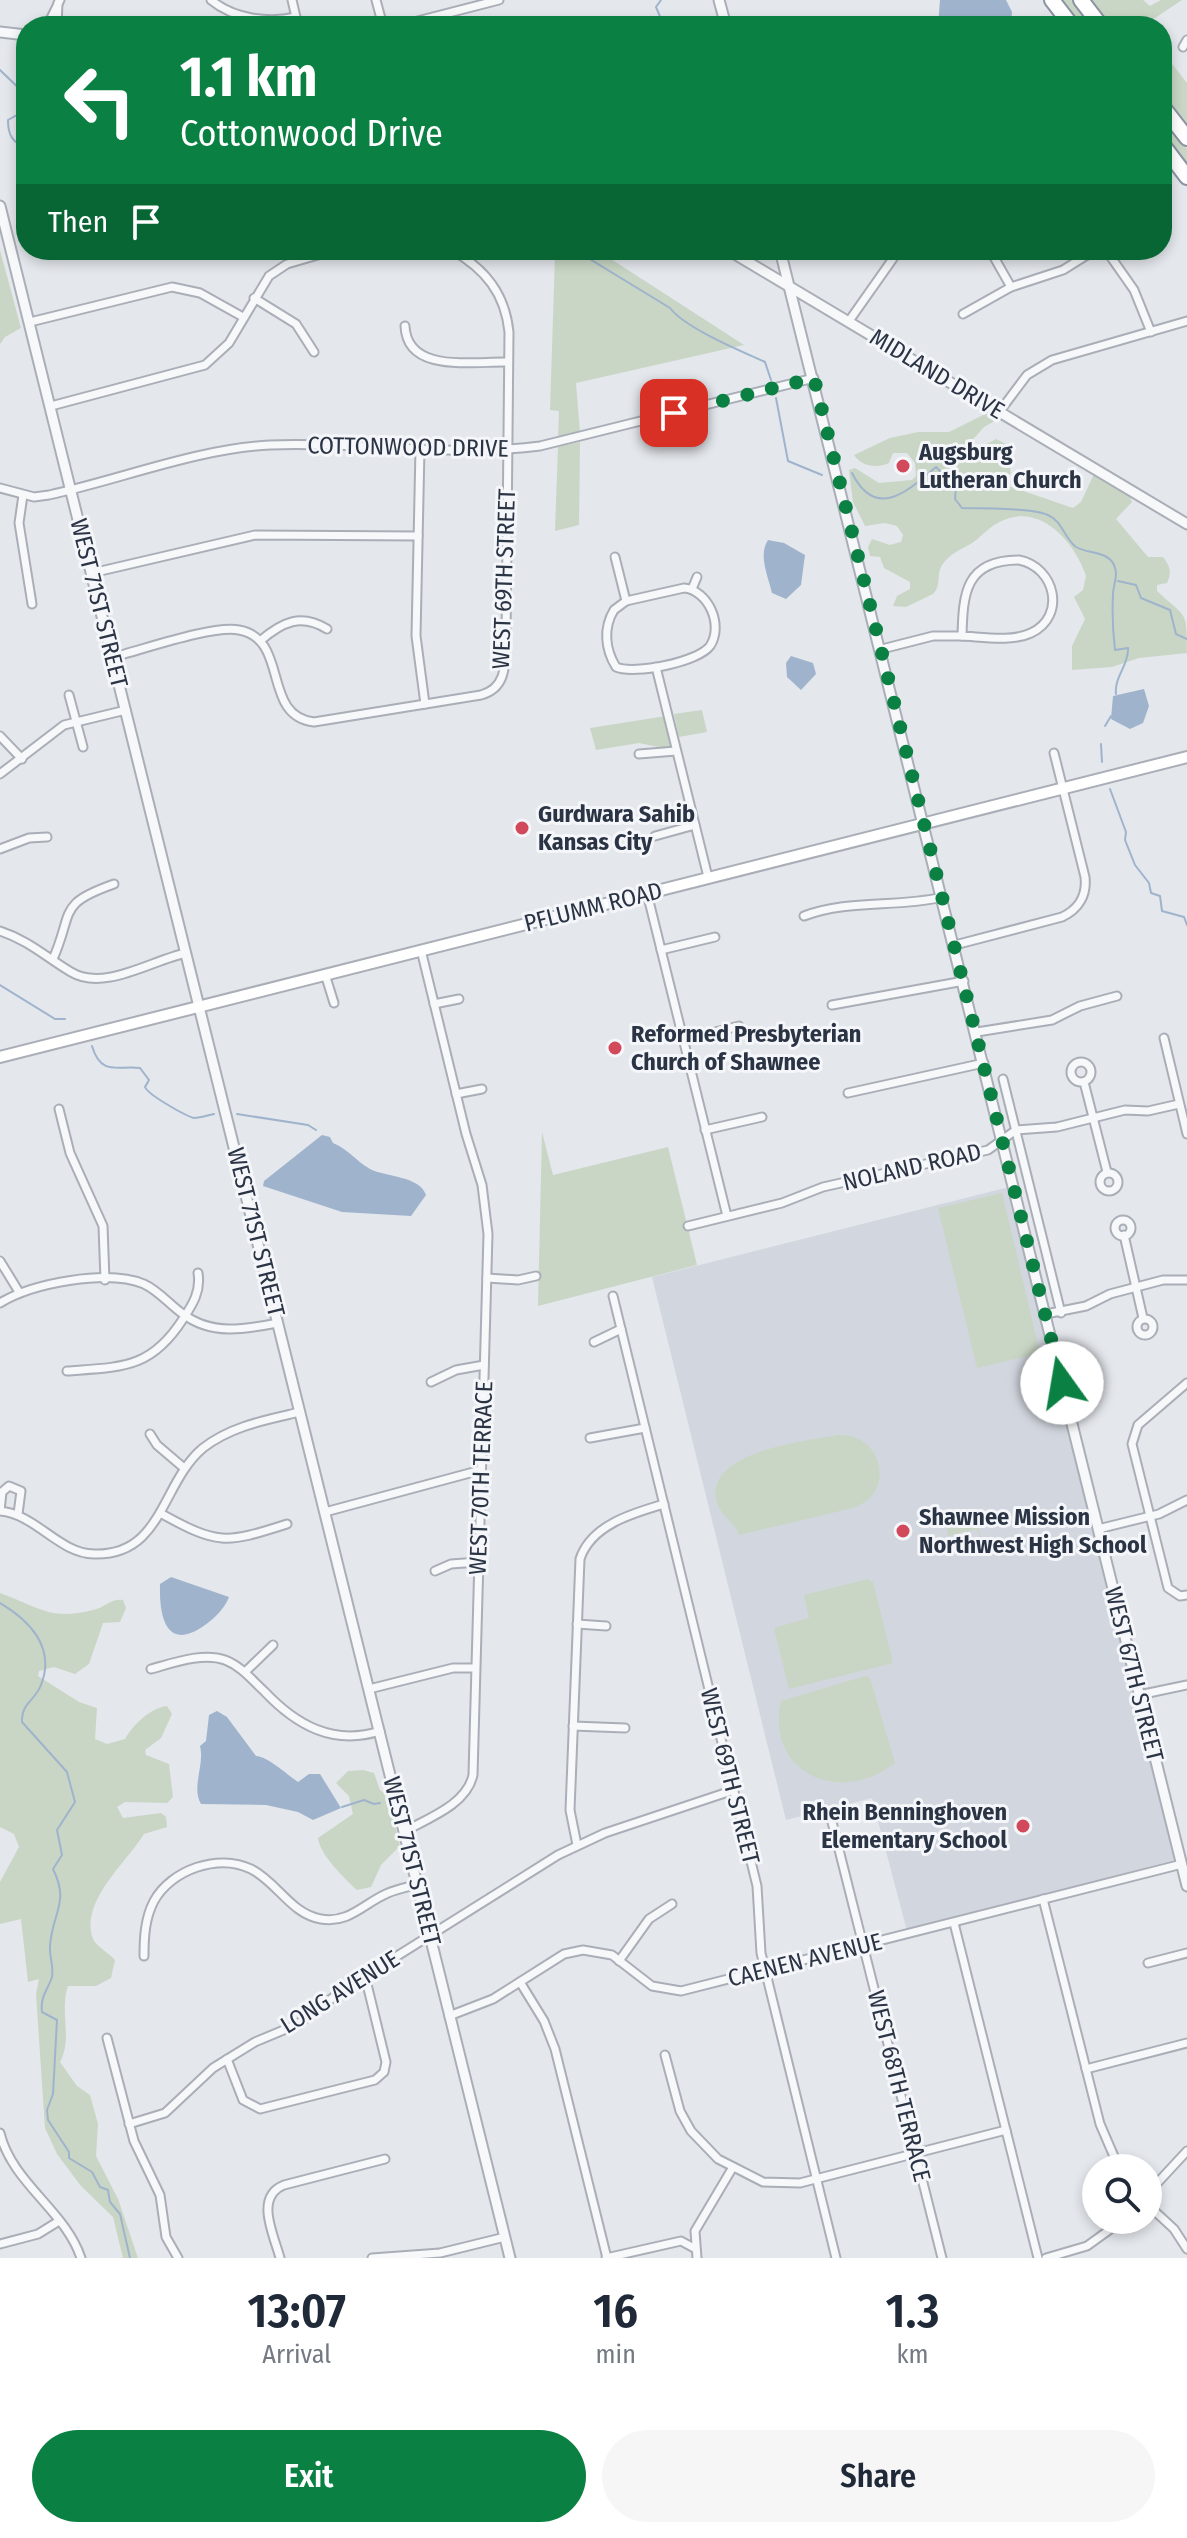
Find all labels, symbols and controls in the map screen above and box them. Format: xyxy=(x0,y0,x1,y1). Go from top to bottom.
text: 1.1 km xyxy=(180,44,317,111)
icon: left xyxy=(48,48,152,152)
text: Cottonwood Drive xyxy=(180,112,443,156)
icon: arrive xyxy=(124,200,168,244)
text: Then xyxy=(48,204,108,240)
street label: MIDLAND DRIVE xyxy=(865,323,1009,425)
pin xyxy=(640,379,708,447)
icon: arrive xyxy=(652,391,696,435)
street label: COTTONWOOD DRIVE xyxy=(307,431,509,463)
place label: Augsburg Lutheran Church xyxy=(918,438,1082,494)
marker: Augsburg Lutheran Church xyxy=(894,457,912,475)
street label: WEST 69TH STREET xyxy=(487,488,521,670)
street label: WEST 71ST STREET xyxy=(64,516,134,690)
place label: Gurdwara Sahib Kansas City xyxy=(538,800,695,856)
marker: Gurdwara Sahib Kansas City xyxy=(513,819,531,837)
street label: PFLUMM ROAD xyxy=(521,876,665,938)
place label: Reformed Presbyterian Church of Shawnee xyxy=(631,1020,861,1076)
marker: Reformed Presbyterian Church of Shawnee xyxy=(606,1039,624,1057)
street label: NOLAND ROAD xyxy=(840,1137,984,1197)
street label: WEST 71ST STREET xyxy=(221,1145,291,1319)
position arrow xyxy=(1020,1341,1104,1425)
street label: WEST 70TH TERRACE xyxy=(464,1381,498,1575)
place label: Shawnee Mission Northwest High School xyxy=(919,1503,1147,1559)
marker: Shawnee Mission Northwest High School xyxy=(894,1522,912,1540)
street label: WEST 67TH STREET xyxy=(1099,1584,1169,1764)
street label: WEST 69TH STREET xyxy=(695,1685,765,1867)
street label: WEST 71ST STREET xyxy=(377,1774,447,1948)
place label: Rhein Benninghoven Elementary School xyxy=(802,1798,1007,1854)
marker: Rhein Benninghoven Elementary School xyxy=(1014,1817,1032,1835)
street label: CAENEN AVENUE xyxy=(725,1927,885,1993)
street label: LONG AVENUE xyxy=(276,1945,404,2039)
street label: WEST 68TH TERRACE xyxy=(862,1987,936,2185)
map controls xyxy=(1082,2154,1162,2234)
button: search xyxy=(1082,2154,1162,2234)
text: 13:07 xyxy=(247,2282,346,2340)
text: 16 xyxy=(593,2282,638,2340)
text: 1.3 xyxy=(886,2282,940,2340)
text: Arrival xyxy=(262,2339,331,2370)
text: min xyxy=(596,2339,636,2370)
text: km xyxy=(896,2339,929,2370)
button: Exit xyxy=(32,2430,586,2522)
button: Share xyxy=(602,2430,1155,2522)

